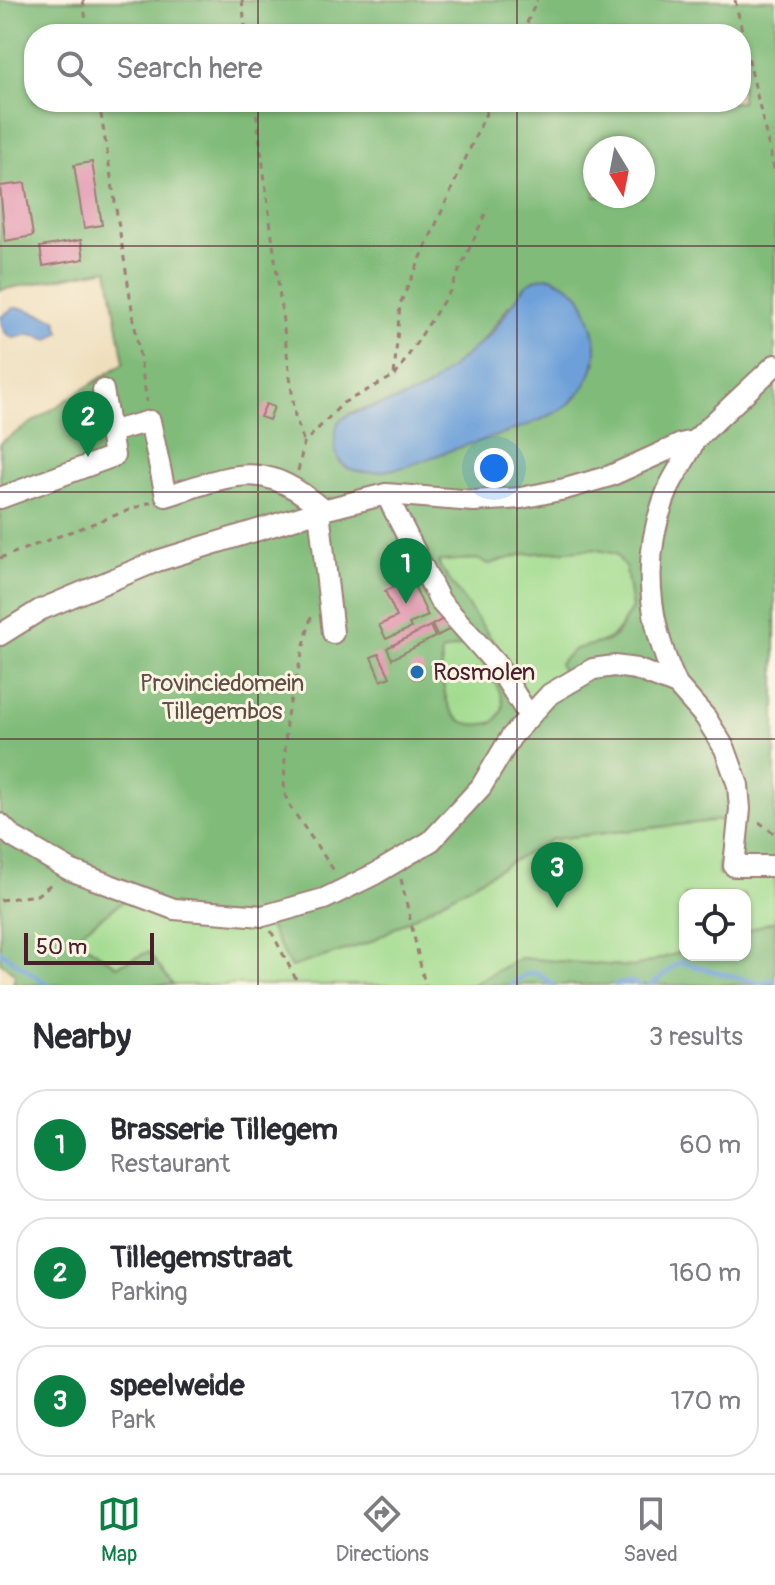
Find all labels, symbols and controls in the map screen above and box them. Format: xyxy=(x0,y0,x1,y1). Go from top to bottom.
search box xyxy=(24,24,751,112)
icon: search xyxy=(52,46,96,90)
text: Search here xyxy=(116,50,263,87)
north arrow xyxy=(583,136,655,208)
pin: 2 xyxy=(62,391,114,457)
your location xyxy=(474,448,514,488)
pin: 1 xyxy=(380,538,432,604)
place label: Rosmolen xyxy=(433,658,535,687)
marker: Rosmolen xyxy=(408,663,426,681)
park label: Provinciedomein Tillegembos xyxy=(140,669,304,726)
pin: 3 xyxy=(531,842,583,908)
map controls xyxy=(679,889,751,961)
button: locate xyxy=(679,889,751,961)
scale bar xyxy=(24,929,154,965)
text: 50 m xyxy=(36,933,87,961)
text: Nearby xyxy=(32,1016,131,1059)
text: 3 results xyxy=(649,1021,743,1053)
text: Brasserie Tillegem xyxy=(110,1111,338,1148)
text: 1 xyxy=(55,1129,65,1161)
text: 60 m xyxy=(679,1129,741,1161)
text: Restaurant xyxy=(110,1148,230,1180)
text: Tillegemstraat xyxy=(110,1239,292,1276)
text: 2 xyxy=(53,1257,67,1289)
text: 160 m xyxy=(669,1257,741,1289)
text: Parking xyxy=(110,1276,188,1308)
text: speelweide xyxy=(110,1367,244,1404)
text: 3 xyxy=(53,1385,67,1417)
text: 170 m xyxy=(671,1385,741,1417)
text: Park xyxy=(110,1404,156,1436)
tab: Map xyxy=(97,1492,141,1568)
tab: Directions xyxy=(336,1492,429,1568)
tab: Saved xyxy=(623,1492,678,1568)

